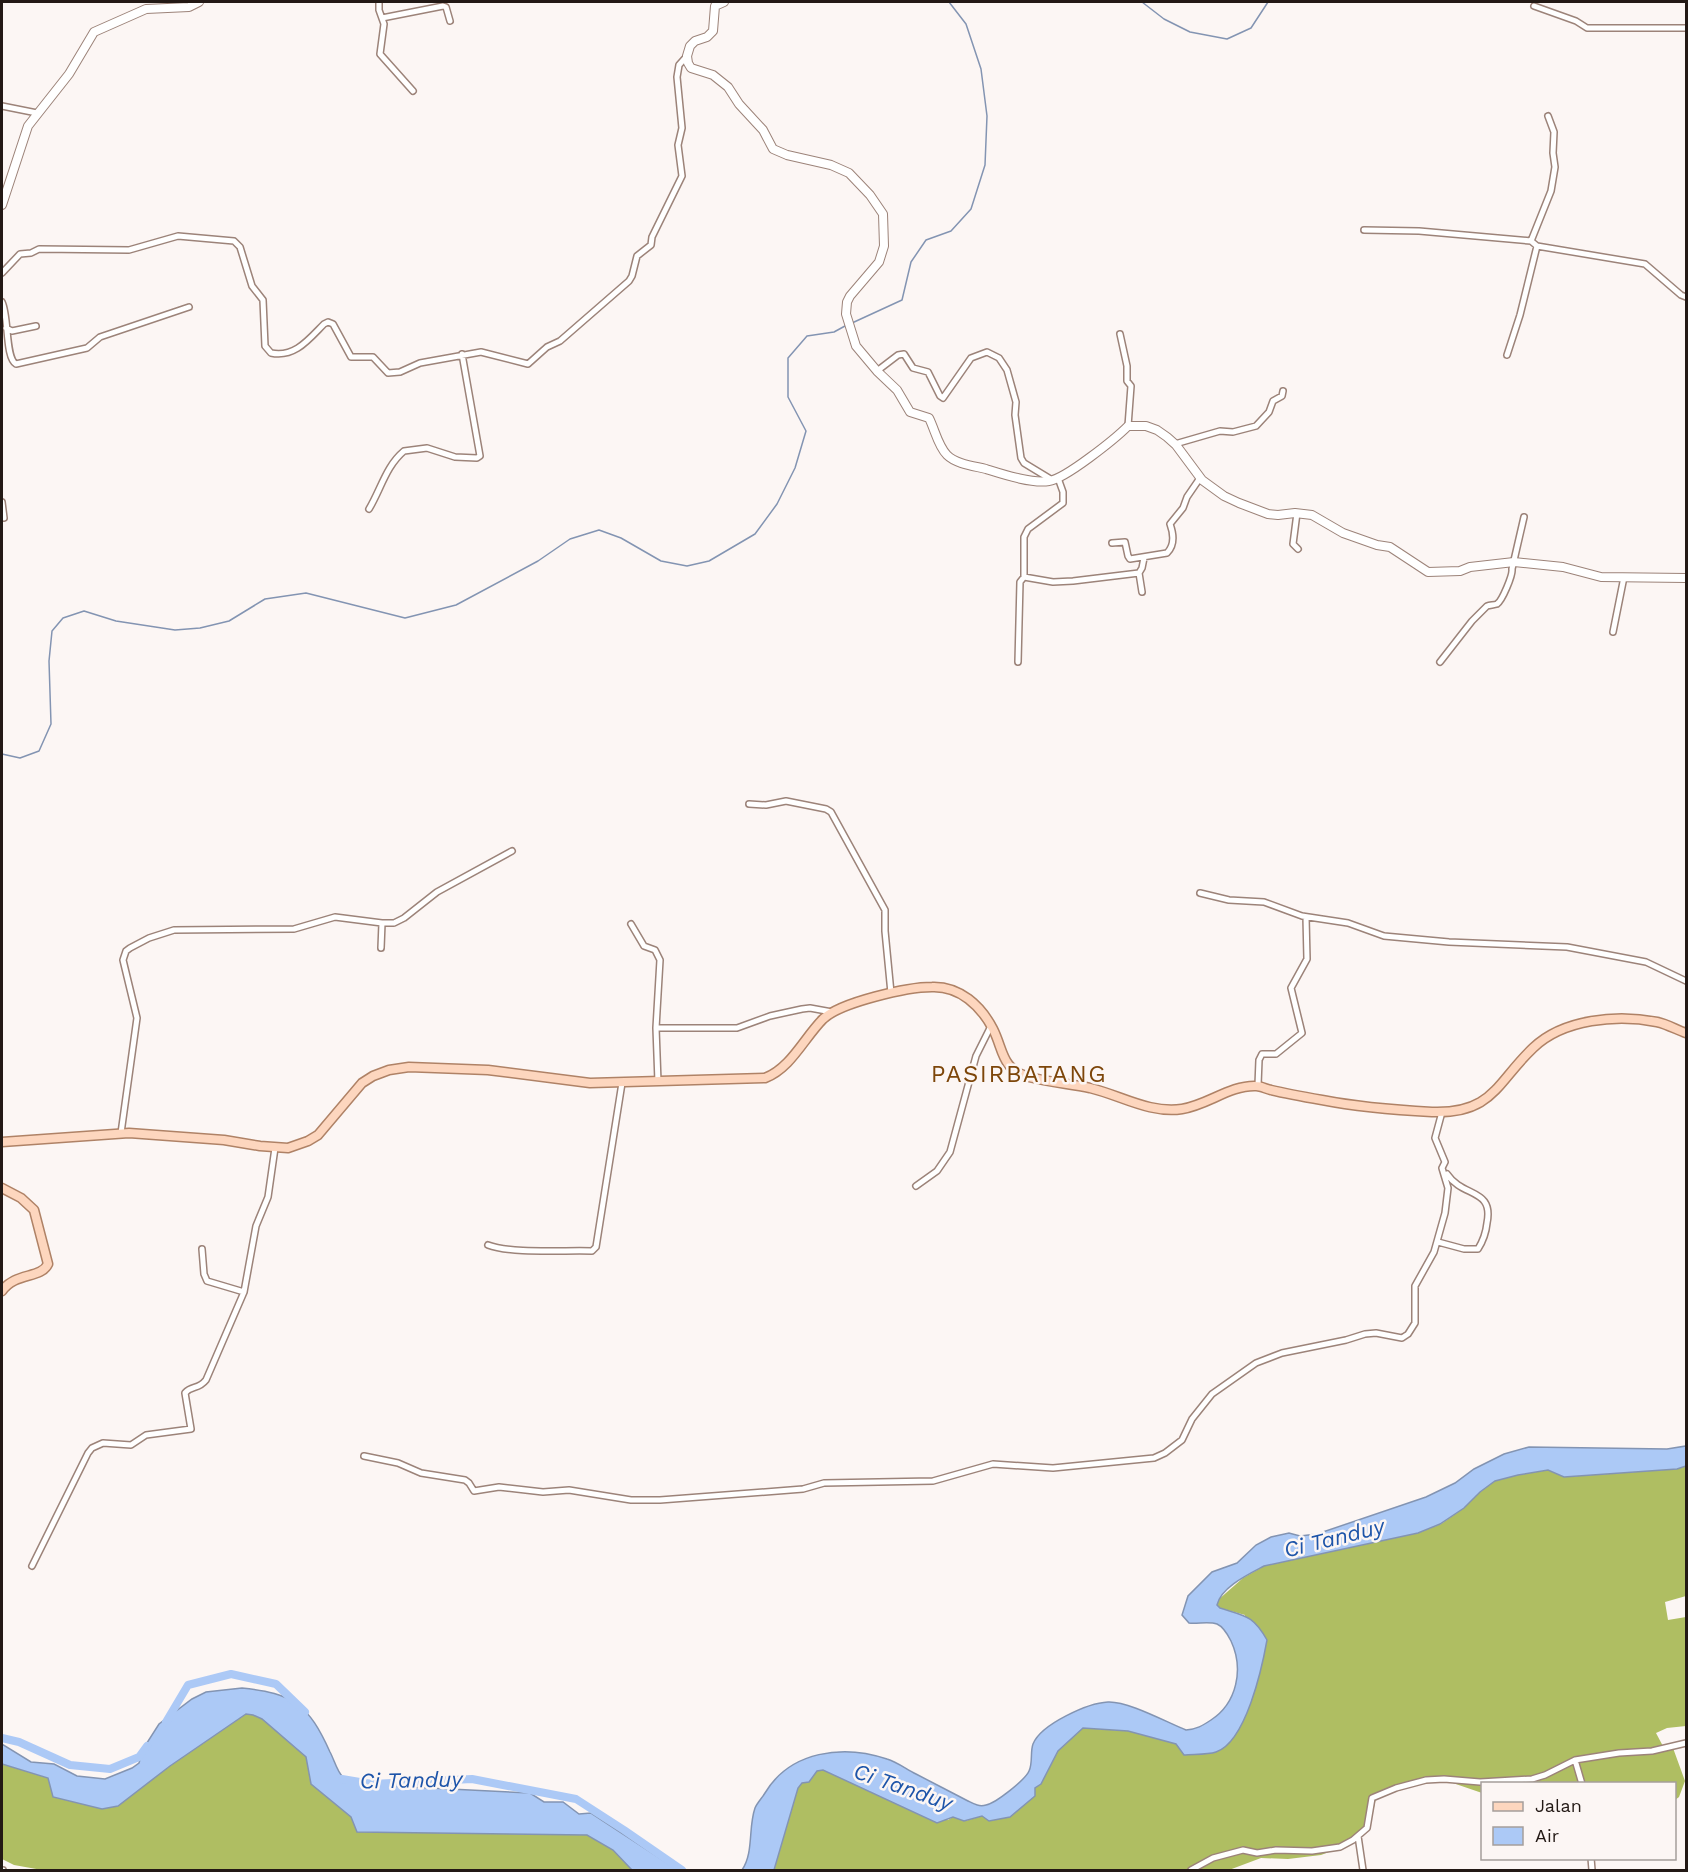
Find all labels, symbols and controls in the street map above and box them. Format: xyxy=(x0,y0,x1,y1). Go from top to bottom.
district label: PASIRBATANG xyxy=(931,1060,1107,1088)
water label: Ci Tanduy xyxy=(1281,1513,1389,1563)
water label: Ci Tanduy xyxy=(850,1758,957,1816)
water label: Ci Tanduy xyxy=(359,1767,465,1793)
legend xyxy=(1481,1782,1676,1860)
text: Jalan xyxy=(1535,1795,1582,1816)
text: Air xyxy=(1535,1825,1559,1846)

